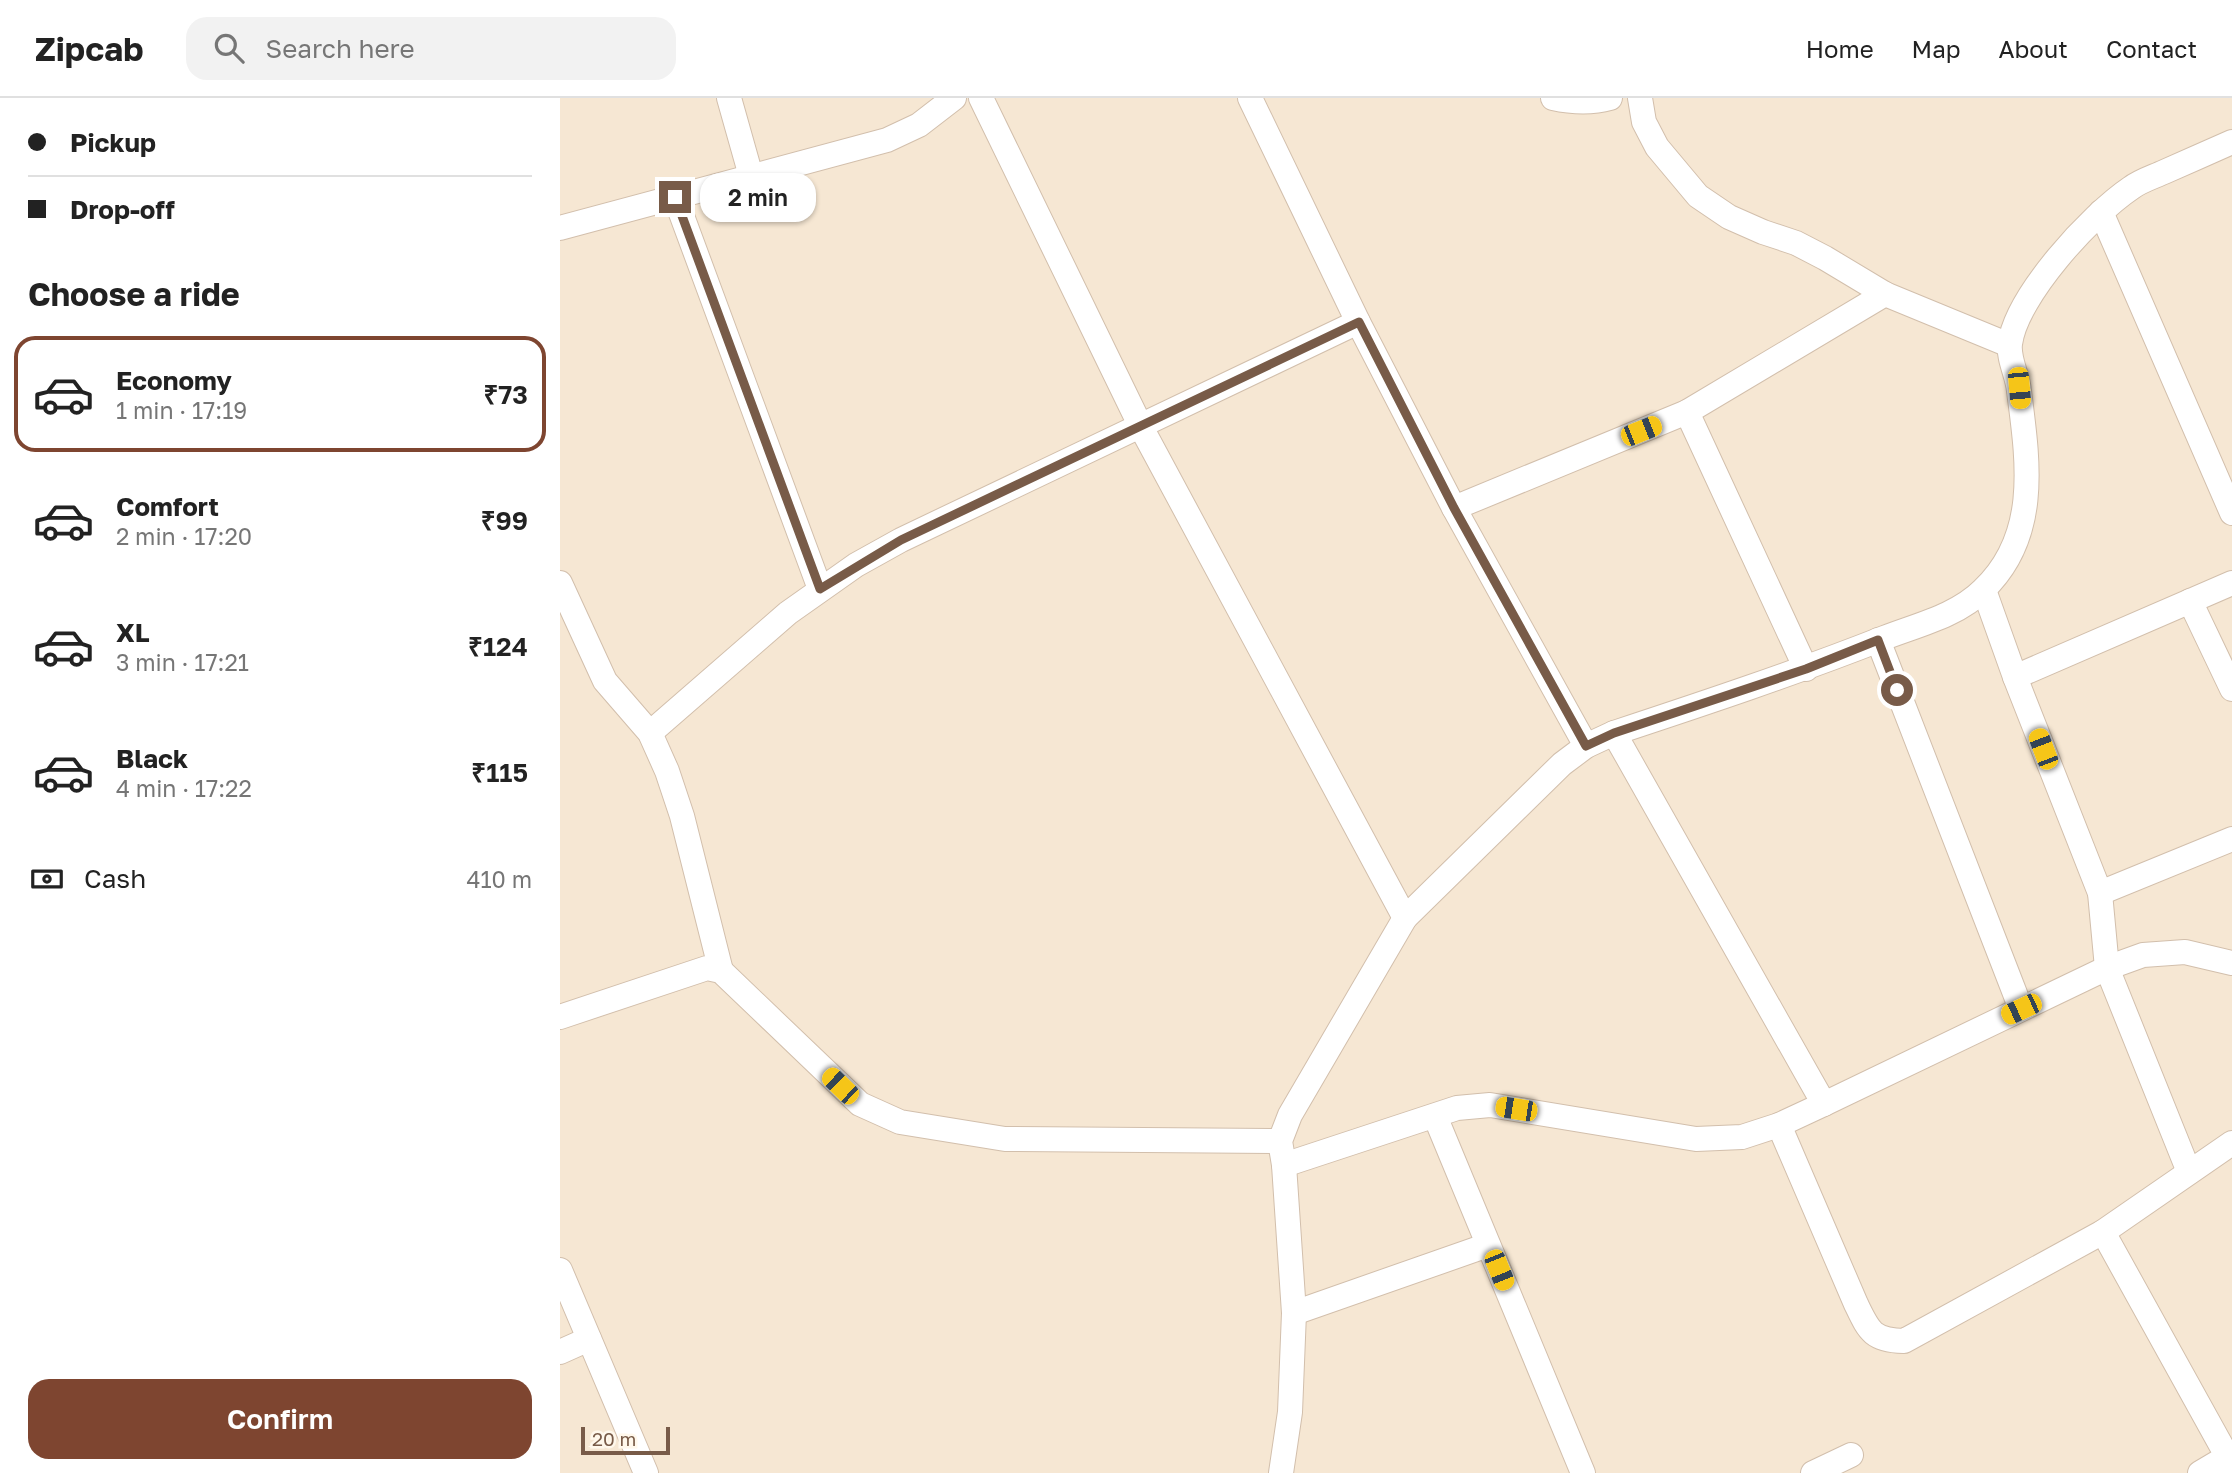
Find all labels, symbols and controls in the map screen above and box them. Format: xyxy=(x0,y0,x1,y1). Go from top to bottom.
search box xyxy=(186,17,676,80)
text: Zipcab xyxy=(35,29,144,68)
icon: search xyxy=(210,29,248,67)
text: Search here xyxy=(266,33,415,64)
text: Home xyxy=(1806,34,1874,63)
text: Map xyxy=(1912,34,1961,63)
text: About xyxy=(1999,34,2068,63)
text: Contact xyxy=(2106,34,2197,63)
text: Pickup xyxy=(70,127,156,158)
callout: 2 min xyxy=(700,172,815,222)
route end xyxy=(659,181,691,213)
text: 2 min xyxy=(728,183,788,211)
text: Drop-off xyxy=(70,194,175,225)
text: Choose a ride xyxy=(28,275,240,313)
icon: car xyxy=(32,363,95,426)
text: Economy xyxy=(116,365,232,396)
car xyxy=(2007,366,2032,410)
text: ₹73 xyxy=(483,379,528,410)
text: 1 min · 17:19 xyxy=(116,396,247,424)
car xyxy=(1618,413,1665,449)
icon: car xyxy=(32,489,95,552)
text: Comfort xyxy=(116,491,219,522)
text: ₹99 xyxy=(481,505,528,536)
text: 2 min · 17:20 xyxy=(116,522,252,550)
icon: car xyxy=(32,615,95,678)
text: XL xyxy=(116,617,150,648)
text: ₹124 xyxy=(468,631,528,662)
text: 3 min · 17:21 xyxy=(116,648,249,676)
route start xyxy=(1881,674,1913,706)
car xyxy=(2026,726,2061,772)
icon: car xyxy=(32,741,95,804)
text: Black xyxy=(116,743,188,774)
text: ₹115 xyxy=(471,757,528,788)
text: 4 min · 17:22 xyxy=(116,774,252,802)
icon: cash xyxy=(28,860,66,898)
text: Cash xyxy=(84,863,146,894)
text: 410 m xyxy=(466,865,532,893)
car xyxy=(1998,991,2045,1027)
car xyxy=(818,1064,863,1108)
car xyxy=(1494,1095,1539,1123)
car xyxy=(1482,1247,1517,1293)
button: Confirm xyxy=(28,1379,532,1459)
scale bar xyxy=(581,1424,670,1456)
text: 20 m xyxy=(592,1427,636,1450)

